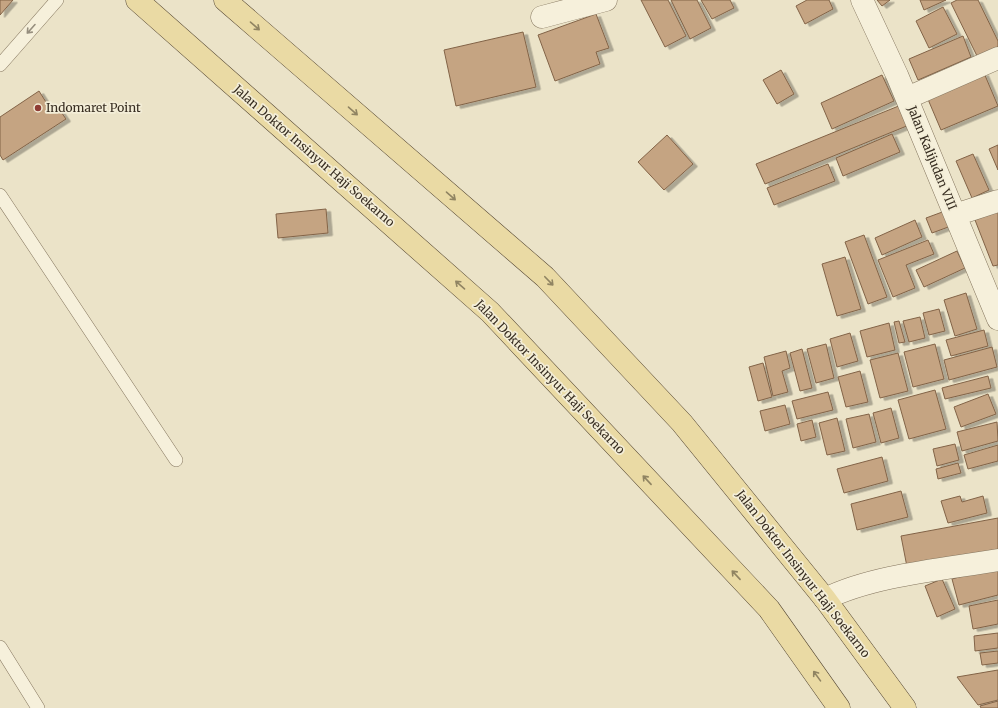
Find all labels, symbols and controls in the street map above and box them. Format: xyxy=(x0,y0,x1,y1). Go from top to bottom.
one-way arrow xyxy=(249,21,260,30)
one-way arrow xyxy=(27,24,36,34)
street label: Jalan Doktor Insinyur Haji Soekarno xyxy=(230,81,398,230)
place label: Indomaret Point xyxy=(46,100,141,115)
marker: Indomaret Point xyxy=(33,103,43,113)
street label: Jalan Kalijudan VIII xyxy=(904,103,960,212)
one-way arrow xyxy=(348,106,358,115)
one-way arrow xyxy=(446,191,457,200)
one-way arrow xyxy=(544,276,554,286)
one-way arrow xyxy=(455,281,465,290)
street label: Jalan Doktor Insinyur Haji Soekarno xyxy=(472,296,628,457)
one-way arrow xyxy=(643,474,652,485)
street label: Jalan Doktor Insinyur Haji Soekarno xyxy=(733,486,874,660)
one-way arrow xyxy=(732,570,741,580)
one-way arrow xyxy=(813,671,821,682)

